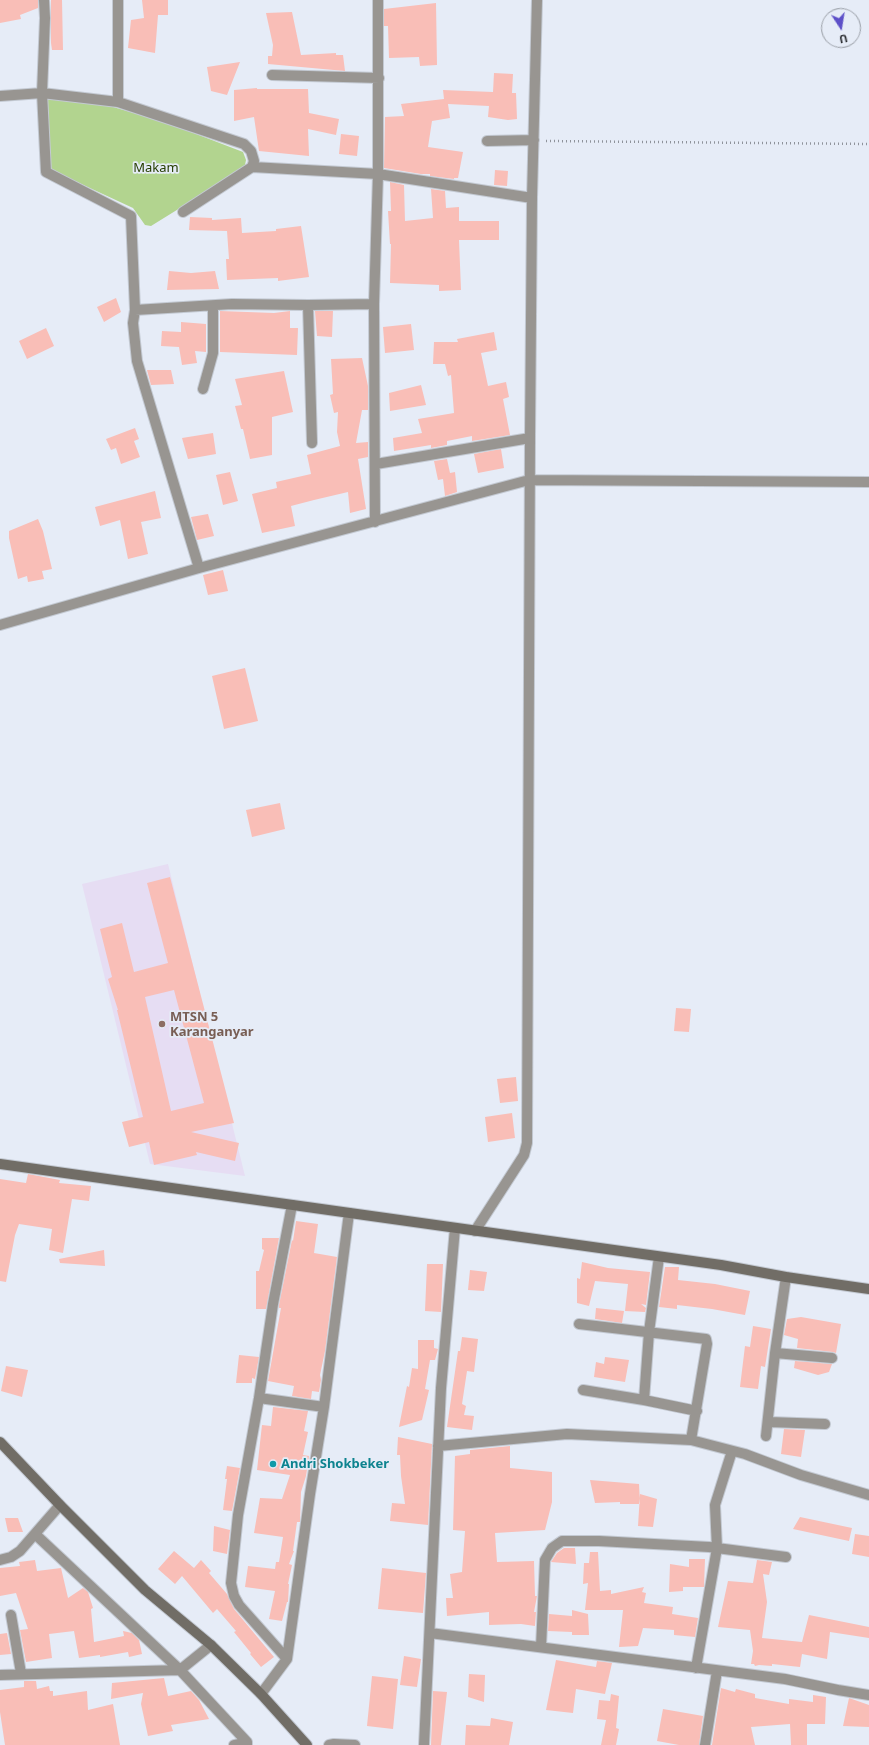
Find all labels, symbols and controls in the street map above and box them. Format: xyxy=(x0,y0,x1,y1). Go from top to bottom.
north arrow xyxy=(821,8,861,48)
text: U xyxy=(838,31,849,47)
park label: Makam xyxy=(133,160,179,176)
place label: MTSN 5 Karanganyar xyxy=(170,1009,254,1040)
marker: MTSN 5 Karanganyar xyxy=(157,1019,167,1029)
place label: Andri Shokbeker xyxy=(281,1456,389,1472)
marker: Andri Shokbeker xyxy=(268,1459,278,1469)

